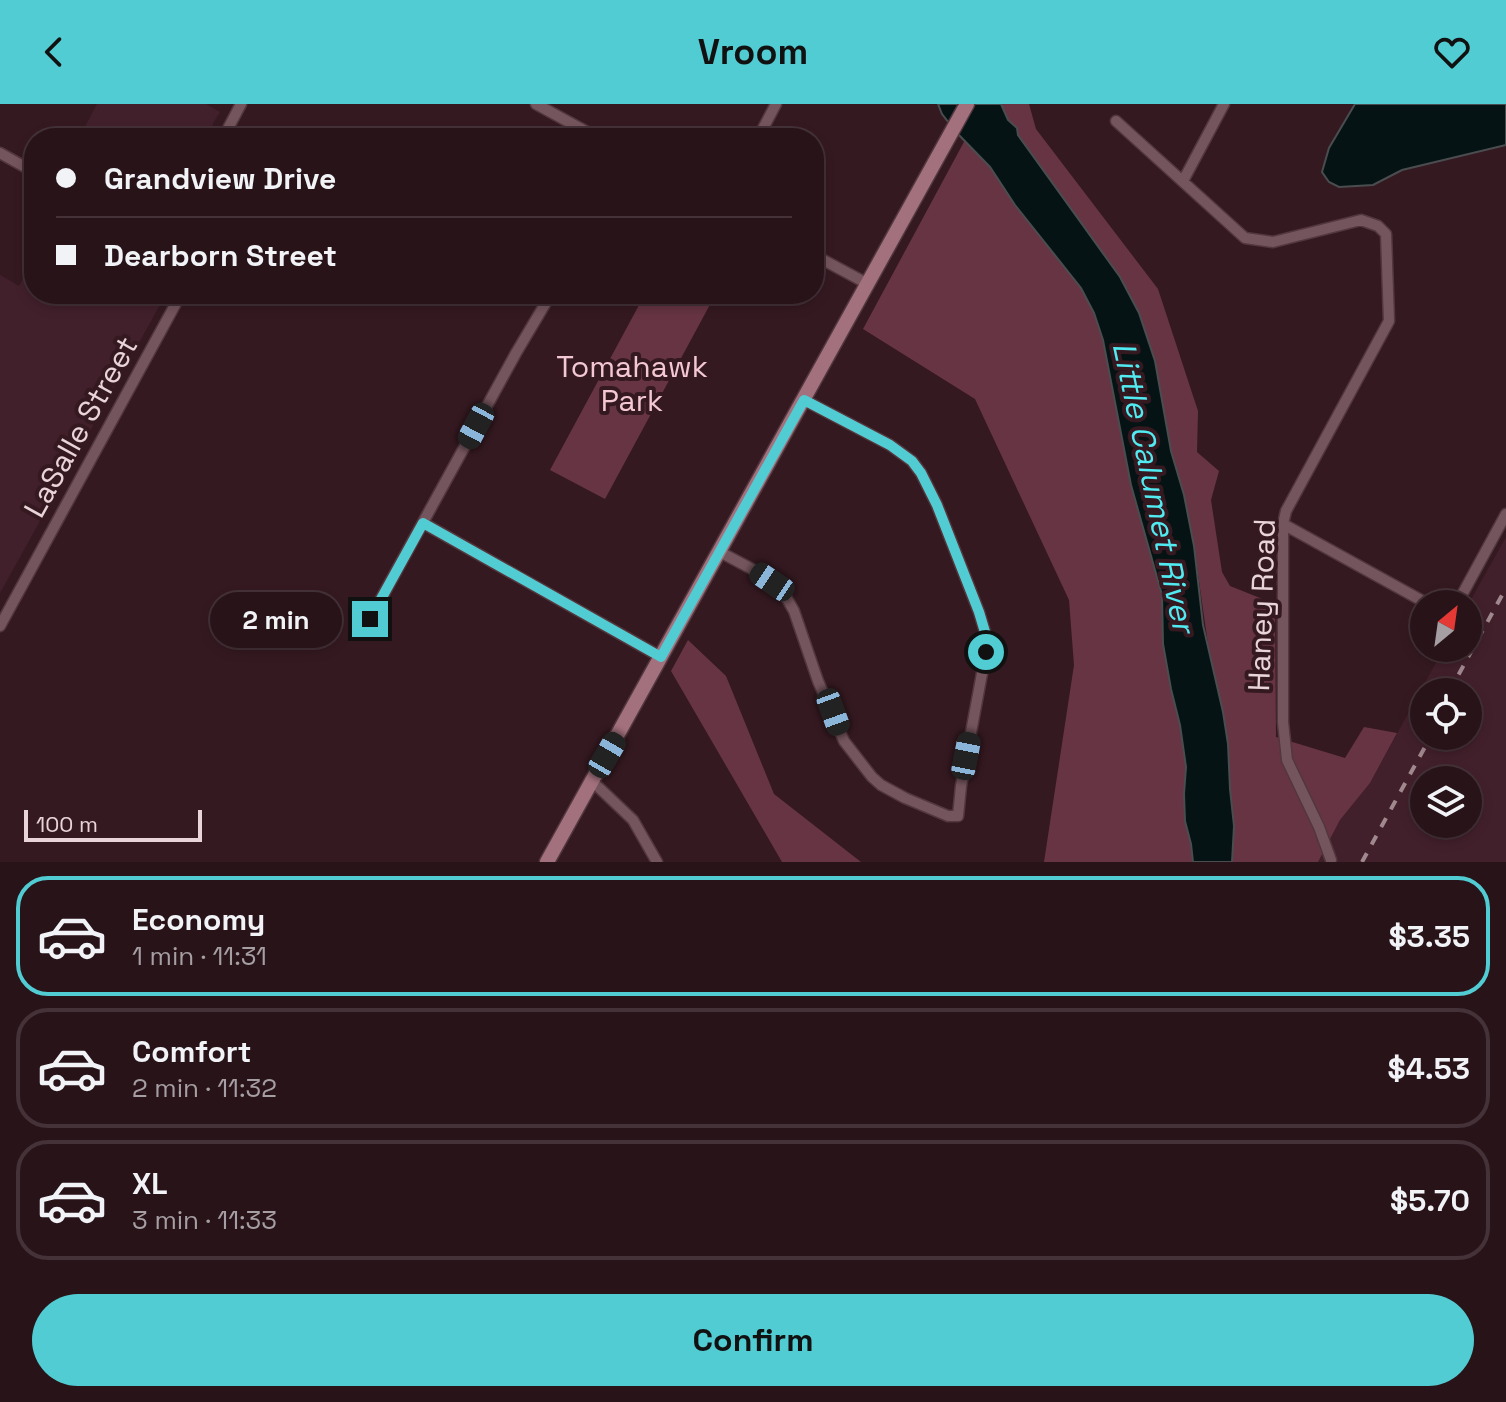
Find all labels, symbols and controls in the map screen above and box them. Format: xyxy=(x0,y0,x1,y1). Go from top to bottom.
text: Vroom xyxy=(698,29,808,75)
icon: back xyxy=(32,30,76,74)
icon: heart xyxy=(1430,30,1474,74)
text: Grandview Drive xyxy=(104,159,336,198)
text: Dearborn Street xyxy=(104,236,337,275)
street label: LaSalle Street xyxy=(15,329,146,524)
water label: Little Calumet River xyxy=(1104,338,1205,639)
park label: Tomahawk Park xyxy=(556,347,708,420)
car xyxy=(454,399,498,453)
street label: Haney Road xyxy=(1239,518,1284,692)
car xyxy=(745,559,799,605)
north arrow xyxy=(1410,590,1482,662)
map controls xyxy=(1410,590,1482,838)
callout: 2 min xyxy=(210,591,342,647)
route end xyxy=(352,601,388,637)
text: 2 min xyxy=(242,603,310,637)
route start xyxy=(968,634,1004,670)
button: locate xyxy=(1410,678,1482,750)
car xyxy=(814,685,852,739)
car xyxy=(585,728,629,782)
car xyxy=(950,730,982,782)
button: layers xyxy=(1410,766,1482,838)
scale bar xyxy=(24,806,202,842)
text: 100 m xyxy=(36,810,98,838)
icon: car xyxy=(36,900,108,972)
text: Economy xyxy=(132,900,265,939)
text: $3.35 xyxy=(1388,917,1470,956)
text: 1 min · 11:31 xyxy=(132,939,267,973)
icon: car xyxy=(36,1032,108,1104)
text: Comfort xyxy=(132,1032,251,1071)
text: $4.53 xyxy=(1388,1049,1470,1088)
text: 2 min · 11:32 xyxy=(132,1071,277,1105)
icon: car xyxy=(36,1164,108,1236)
text: XL xyxy=(132,1164,168,1203)
text: $5.70 xyxy=(1390,1181,1470,1220)
text: 3 min · 11:33 xyxy=(132,1203,277,1237)
button: Confirm xyxy=(32,1294,1474,1386)

